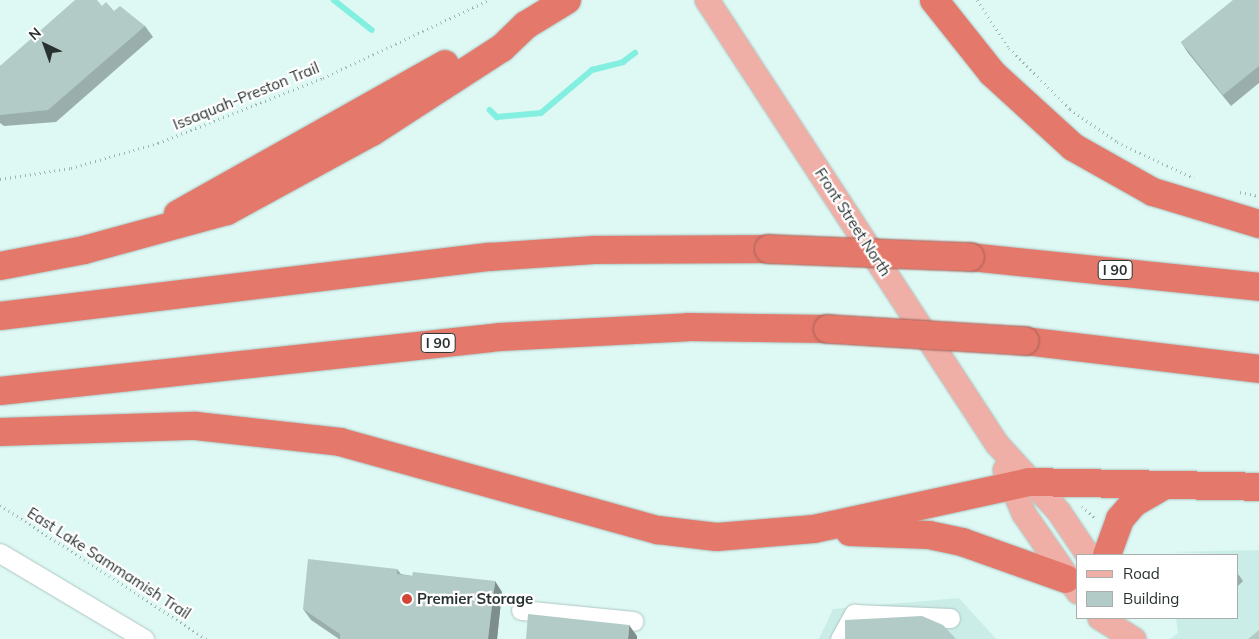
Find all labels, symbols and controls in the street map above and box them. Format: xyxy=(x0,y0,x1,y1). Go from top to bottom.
north arrow xyxy=(20,20,70,70)
text: N xyxy=(25,24,45,44)
street label: Issaquah-Preston Trail xyxy=(170,58,322,134)
street label: Front Street North xyxy=(811,165,895,279)
road number: I 90 xyxy=(1098,258,1132,282)
road number: I 90 xyxy=(420,332,456,354)
street label: East Lake Sammamish Trail xyxy=(24,503,194,623)
legend xyxy=(1076,554,1239,619)
text: Road xyxy=(1123,564,1160,583)
text: Building xyxy=(1123,589,1179,608)
place label: Premier Storage xyxy=(417,590,533,608)
marker: Premier Storage xyxy=(401,593,413,605)

